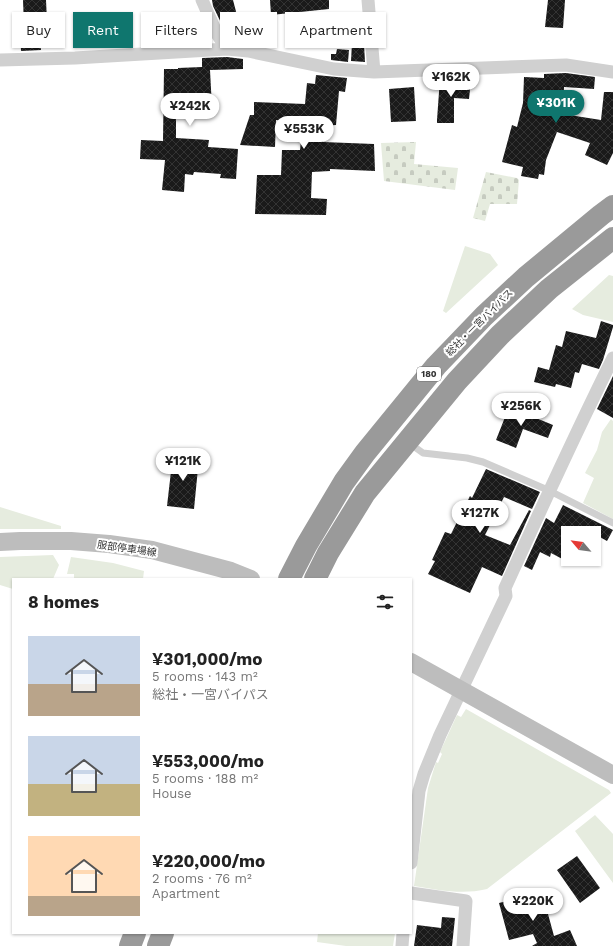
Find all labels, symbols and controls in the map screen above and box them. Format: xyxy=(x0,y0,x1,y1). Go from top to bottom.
chip: Buy xyxy=(12,12,65,48)
chip: Rent xyxy=(73,12,133,48)
chip: Filters xyxy=(141,12,212,48)
chip: New xyxy=(220,12,277,48)
chip: Apartment xyxy=(285,12,386,48)
pin: ¥162K xyxy=(423,64,479,98)
text: ¥162K xyxy=(431,69,471,84)
pin: ¥301K xyxy=(528,90,584,124)
pin: ¥242K xyxy=(162,93,218,127)
text: ¥301K xyxy=(536,95,576,110)
text: ¥242K xyxy=(169,98,211,113)
pin: ¥553K xyxy=(276,116,332,150)
text: ¥553K xyxy=(284,121,324,136)
street label: 総社・一宮バイパス xyxy=(444,287,515,358)
road number: 180 xyxy=(417,367,441,381)
pin: ¥256K xyxy=(493,393,549,427)
text: ¥256K xyxy=(500,398,542,413)
pin: ¥121K xyxy=(155,448,211,482)
text: ¥121K xyxy=(165,453,201,468)
pin: ¥127K xyxy=(452,500,508,534)
text: ¥127K xyxy=(461,505,499,520)
north arrow xyxy=(561,526,601,566)
map controls xyxy=(561,526,601,566)
street label: 服部停車場線 xyxy=(96,539,157,558)
icon: filters xyxy=(374,591,396,613)
text: 8 homes xyxy=(28,592,99,612)
text: ¥301,000/mo xyxy=(152,649,262,669)
icon: home xyxy=(60,652,108,700)
text: 5 rooms · 143 m² xyxy=(152,669,258,684)
text: 総社・一宮バイパス xyxy=(152,687,269,702)
text: ¥553,000/mo xyxy=(152,751,264,771)
icon: home xyxy=(60,752,108,800)
text: 5 rooms · 188 m² xyxy=(152,771,258,786)
text: House xyxy=(152,786,192,801)
text: ¥220,000/mo xyxy=(152,851,265,871)
icon: home xyxy=(60,852,108,900)
text: 2 rooms · 76 m² xyxy=(152,871,252,886)
text: Apartment xyxy=(152,886,220,901)
pin: ¥220K xyxy=(505,888,561,922)
text: ¥220K xyxy=(512,893,554,908)

